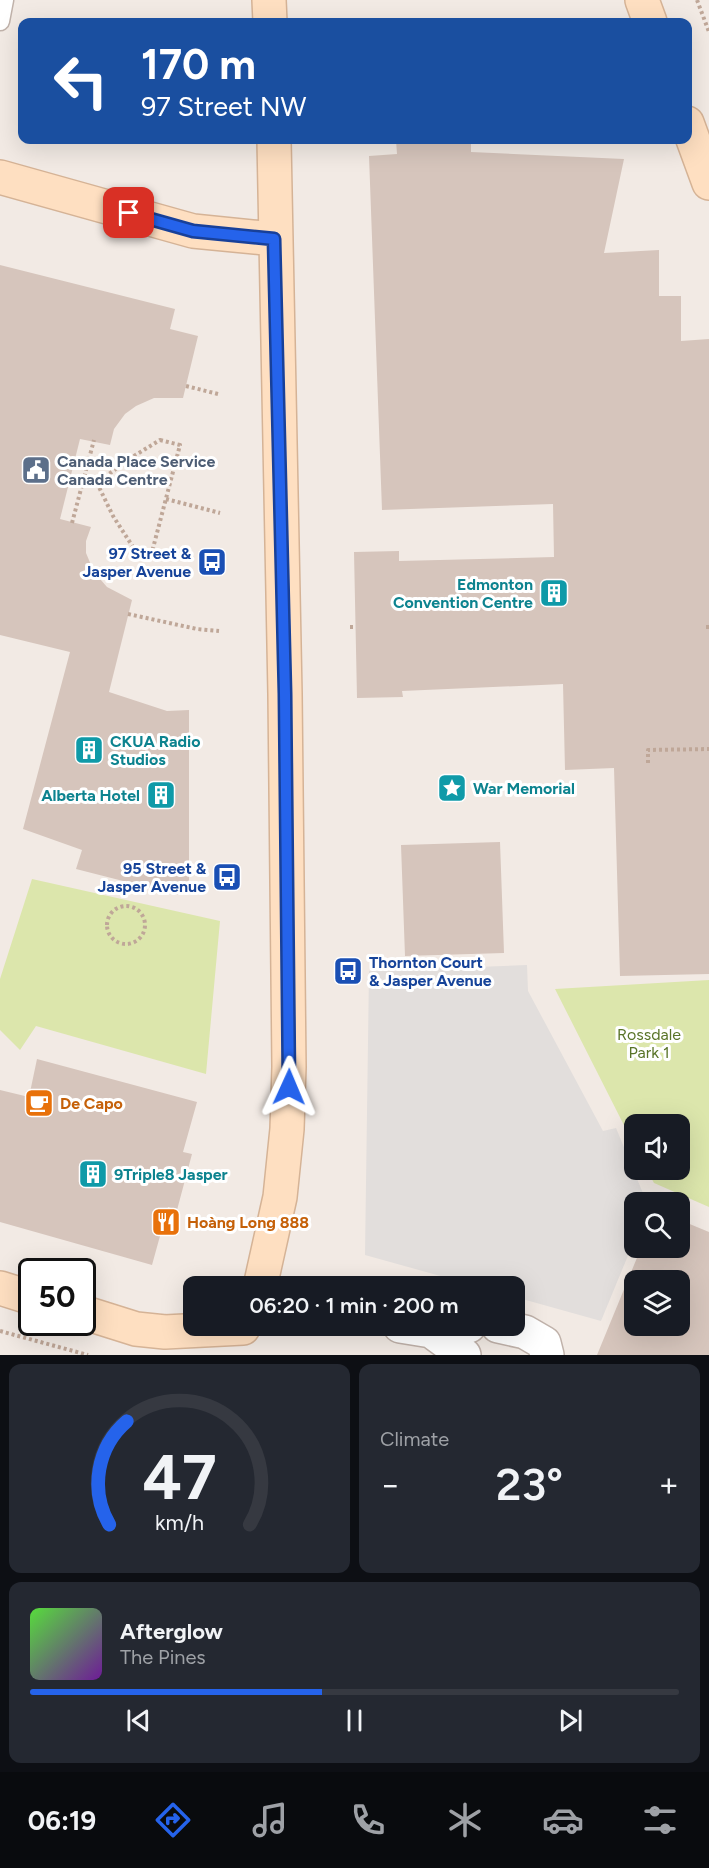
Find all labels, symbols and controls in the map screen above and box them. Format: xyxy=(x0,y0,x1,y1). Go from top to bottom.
text: 170 m xyxy=(141,39,256,90)
icon: left xyxy=(42,42,120,120)
text: 97 Street NW xyxy=(141,90,307,123)
pin xyxy=(103,187,154,238)
icon: arrive xyxy=(112,196,145,229)
place label: Canada Place Service Canada Centre xyxy=(57,452,216,489)
public building icon: Canada Place Service Canada Centre xyxy=(20,454,52,486)
place label: 97 Street & Jasper Avenue xyxy=(83,544,192,581)
bus stop icon: 97 Street & Jasper Avenue xyxy=(196,546,228,578)
place label: Edmonton Convention Centre xyxy=(393,575,533,612)
building icon: Edmonton Convention Centre xyxy=(538,577,570,609)
place label: CKUA Radio Studios xyxy=(110,732,201,769)
building icon: CKUA Radio Studios xyxy=(73,734,105,766)
place icon: War Memorial xyxy=(436,772,468,804)
building icon: Alberta Hotel xyxy=(145,779,177,811)
place label: War Memorial xyxy=(473,779,575,798)
place label: Alberta Hotel xyxy=(41,786,140,805)
place label: 95 Street & Jasper Avenue xyxy=(98,859,207,896)
bus stop icon: 95 Street & Jasper Avenue xyxy=(211,861,243,893)
place label: Thornton Court & Jasper Avenue xyxy=(369,953,492,990)
bus stop icon: Thornton Court & Jasper Avenue xyxy=(332,955,364,987)
park label: Rossdale Park 1 xyxy=(617,1025,681,1062)
position arrow xyxy=(257,1055,321,1119)
cafe icon: De Capo xyxy=(23,1087,55,1119)
place label: De Capo xyxy=(60,1094,123,1113)
map controls xyxy=(624,1114,690,1336)
button: sound xyxy=(624,1114,690,1180)
building icon: 9Triple8 Jasper xyxy=(77,1158,109,1190)
place label: 9Triple8 Jasper xyxy=(114,1165,228,1184)
button: search xyxy=(624,1192,690,1258)
restaurant icon: Hoàng Long 888 xyxy=(150,1206,182,1238)
place label: Hoàng Long 888 xyxy=(187,1213,309,1232)
speed limit sign: 50 xyxy=(18,1258,96,1336)
button: layers xyxy=(624,1270,690,1336)
text: 06:20 · 1 min · 200 m xyxy=(249,1292,459,1319)
text: Climate xyxy=(380,1427,449,1451)
text: 47 xyxy=(142,1440,217,1515)
text: 23° xyxy=(496,1457,563,1511)
text: − xyxy=(380,1465,401,1504)
text: + xyxy=(658,1465,679,1504)
text: km/h xyxy=(155,1511,204,1536)
text: Afterglow xyxy=(120,1618,223,1645)
text: The Pines xyxy=(120,1645,206,1669)
icon: previous xyxy=(122,1704,155,1737)
icon: pause xyxy=(338,1704,371,1737)
icon: next xyxy=(554,1704,587,1737)
icon: directions xyxy=(152,1799,194,1841)
icon: music xyxy=(249,1799,291,1841)
icon: phone xyxy=(347,1799,389,1841)
icon: climate xyxy=(444,1799,486,1841)
icon: car xyxy=(542,1799,584,1841)
icon: filters xyxy=(639,1799,681,1841)
text: 06:19 xyxy=(28,1804,96,1837)

